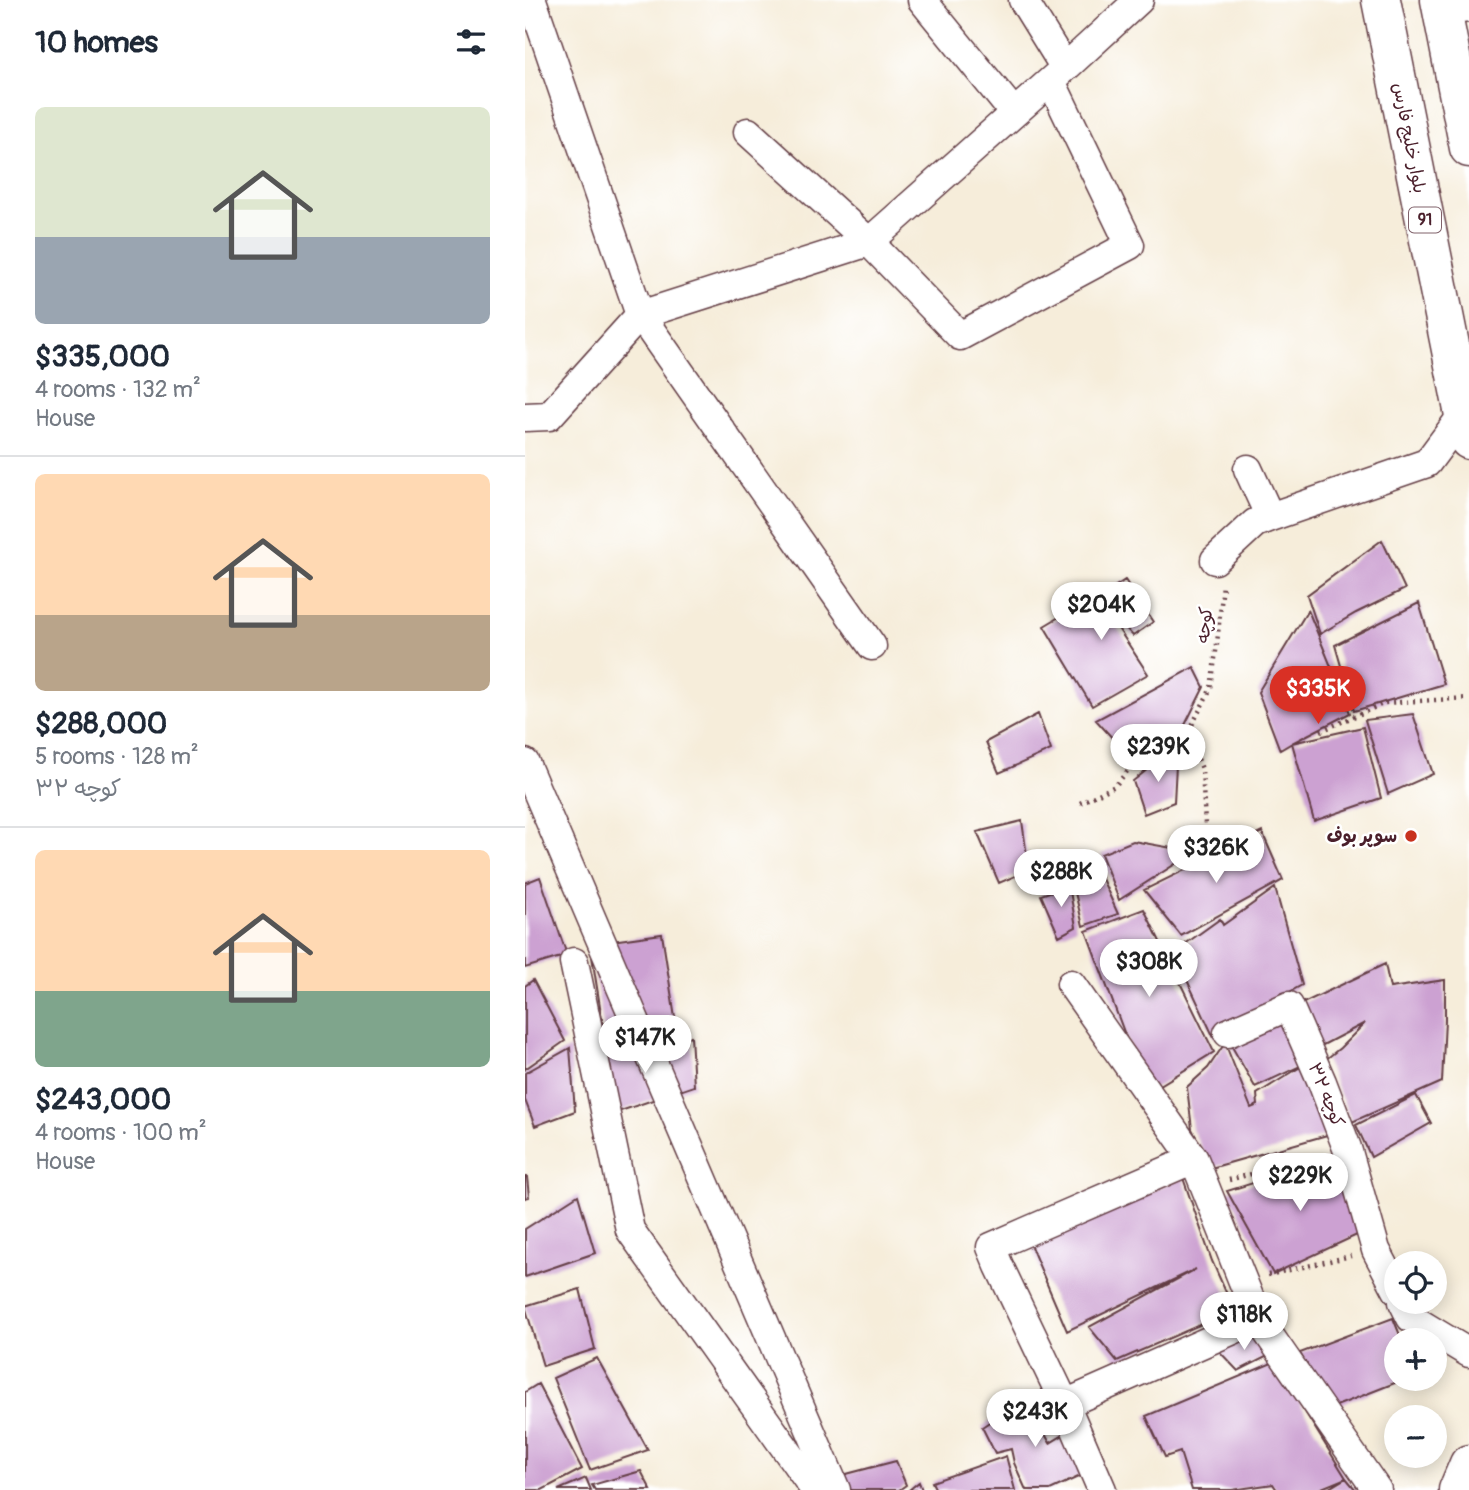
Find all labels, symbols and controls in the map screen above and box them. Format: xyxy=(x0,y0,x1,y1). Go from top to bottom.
icon: filters xyxy=(452,23,490,61)
text: 10 homes xyxy=(35,24,158,61)
street label: بلوار خلیج فارس xyxy=(1387,81,1431,195)
icon: home xyxy=(200,152,326,278)
road number: 91 xyxy=(1409,208,1441,232)
text: $335,000 xyxy=(35,338,170,375)
text: 4 rooms · 132 m² xyxy=(35,375,201,404)
text: House xyxy=(35,404,95,433)
icon: home xyxy=(200,520,326,646)
pin: $204K xyxy=(1052,582,1150,642)
text: $204K xyxy=(1067,590,1135,619)
street label: کوچه xyxy=(1192,605,1218,644)
pin: $335K xyxy=(1269,666,1367,726)
text: $335K xyxy=(1286,674,1350,703)
text: $288,000 xyxy=(35,705,167,742)
pin: $239K xyxy=(1109,724,1207,784)
text: $239K xyxy=(1126,732,1190,761)
text: 5 rooms · 128 m² xyxy=(35,742,199,771)
text: کوچه ۳۲ xyxy=(35,774,121,803)
place label: سوپر بوف xyxy=(1327,825,1397,848)
pin: $326K xyxy=(1167,826,1265,885)
marker: سوپر بوف xyxy=(1403,828,1419,844)
text: $326K xyxy=(1183,833,1249,862)
pin: $288K xyxy=(1012,850,1110,909)
text: $288K xyxy=(1030,857,1092,886)
icon: home xyxy=(200,895,326,1021)
pin: $308K xyxy=(1100,940,1198,999)
text: $308K xyxy=(1116,947,1182,976)
pin: $147K xyxy=(596,1016,694,1075)
text: $147K xyxy=(615,1023,675,1052)
street label: کوچه ۳۲ xyxy=(1303,1059,1349,1131)
text: $243,000 xyxy=(35,1081,171,1118)
text: 4 rooms · 100 m² xyxy=(35,1118,207,1147)
text: House xyxy=(35,1147,95,1176)
pin: $229K xyxy=(1251,1154,1349,1213)
text: $229K xyxy=(1268,1161,1332,1190)
map controls xyxy=(1384,1251,1447,1468)
button: locate xyxy=(1384,1251,1447,1314)
pin: $118K xyxy=(1195,1292,1293,1352)
text: $118K xyxy=(1216,1300,1272,1329)
button: + xyxy=(1384,1328,1447,1391)
pin: $243K xyxy=(986,1390,1084,1449)
text: $243K xyxy=(1002,1397,1068,1426)
button: − xyxy=(1384,1405,1447,1468)

